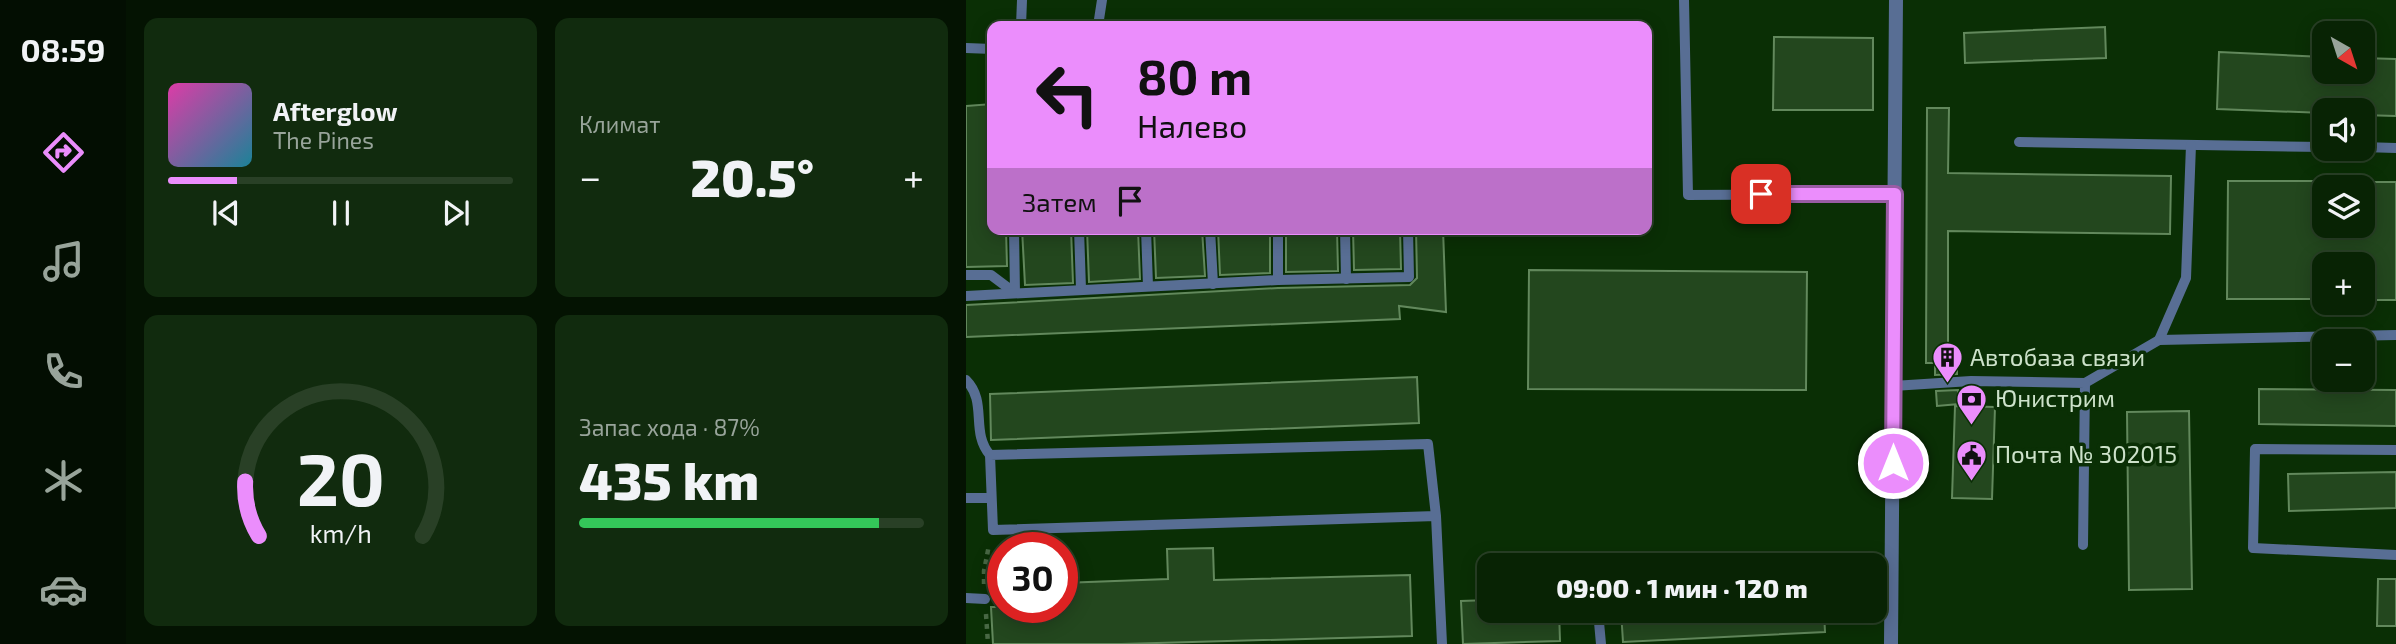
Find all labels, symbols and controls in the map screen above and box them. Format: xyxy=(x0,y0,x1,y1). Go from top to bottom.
north arrow xyxy=(2312,21,2375,84)
map controls xyxy=(2312,21,2375,392)
text: 08:59 xyxy=(21,30,105,68)
text: 80 m xyxy=(1137,46,1252,105)
icon: left xyxy=(1022,49,1113,140)
text: Afterglow xyxy=(273,95,398,126)
button: sound xyxy=(2312,98,2375,161)
text: Налево xyxy=(1137,106,1247,144)
text: Климат xyxy=(579,110,660,138)
text: The Pines xyxy=(273,126,374,154)
icon: directions xyxy=(39,128,88,177)
text: 20.5° xyxy=(690,145,814,207)
text: − xyxy=(579,153,601,199)
text: + xyxy=(903,153,924,199)
pin xyxy=(1731,164,1791,224)
icon: arrive xyxy=(1742,175,1780,213)
button: layers xyxy=(2312,175,2375,238)
icon: arrive xyxy=(1111,182,1149,220)
text: Затем xyxy=(1022,186,1097,217)
icon: previous xyxy=(207,194,245,232)
icon: pause xyxy=(322,194,360,232)
icon: next xyxy=(437,194,475,232)
icon: music xyxy=(39,237,88,286)
button: + xyxy=(2312,252,2375,315)
button: − xyxy=(2312,329,2375,392)
building icon: Автобаза связи xyxy=(1930,341,1964,385)
place label: Автобаза связи xyxy=(1970,342,2145,371)
icon: phone xyxy=(39,347,88,396)
bank icon: Юнистрим xyxy=(1955,382,1989,426)
place label: Юнистрим xyxy=(1995,383,2115,412)
text: Запас хода · 87% xyxy=(579,413,760,441)
position arrow xyxy=(1856,426,1930,500)
text: 20 xyxy=(296,434,385,522)
public building icon: Почта № 302015 xyxy=(1955,438,1989,482)
place label: Почта № 302015 xyxy=(1995,439,2177,468)
text: 435 km xyxy=(579,448,759,510)
icon: climate xyxy=(39,456,88,505)
text: km/h xyxy=(309,518,372,548)
speed limit sign: 30 xyxy=(987,532,1078,623)
icon: car xyxy=(39,565,88,614)
text: 09:00 · 1 мин · 120 m xyxy=(1556,572,1808,603)

